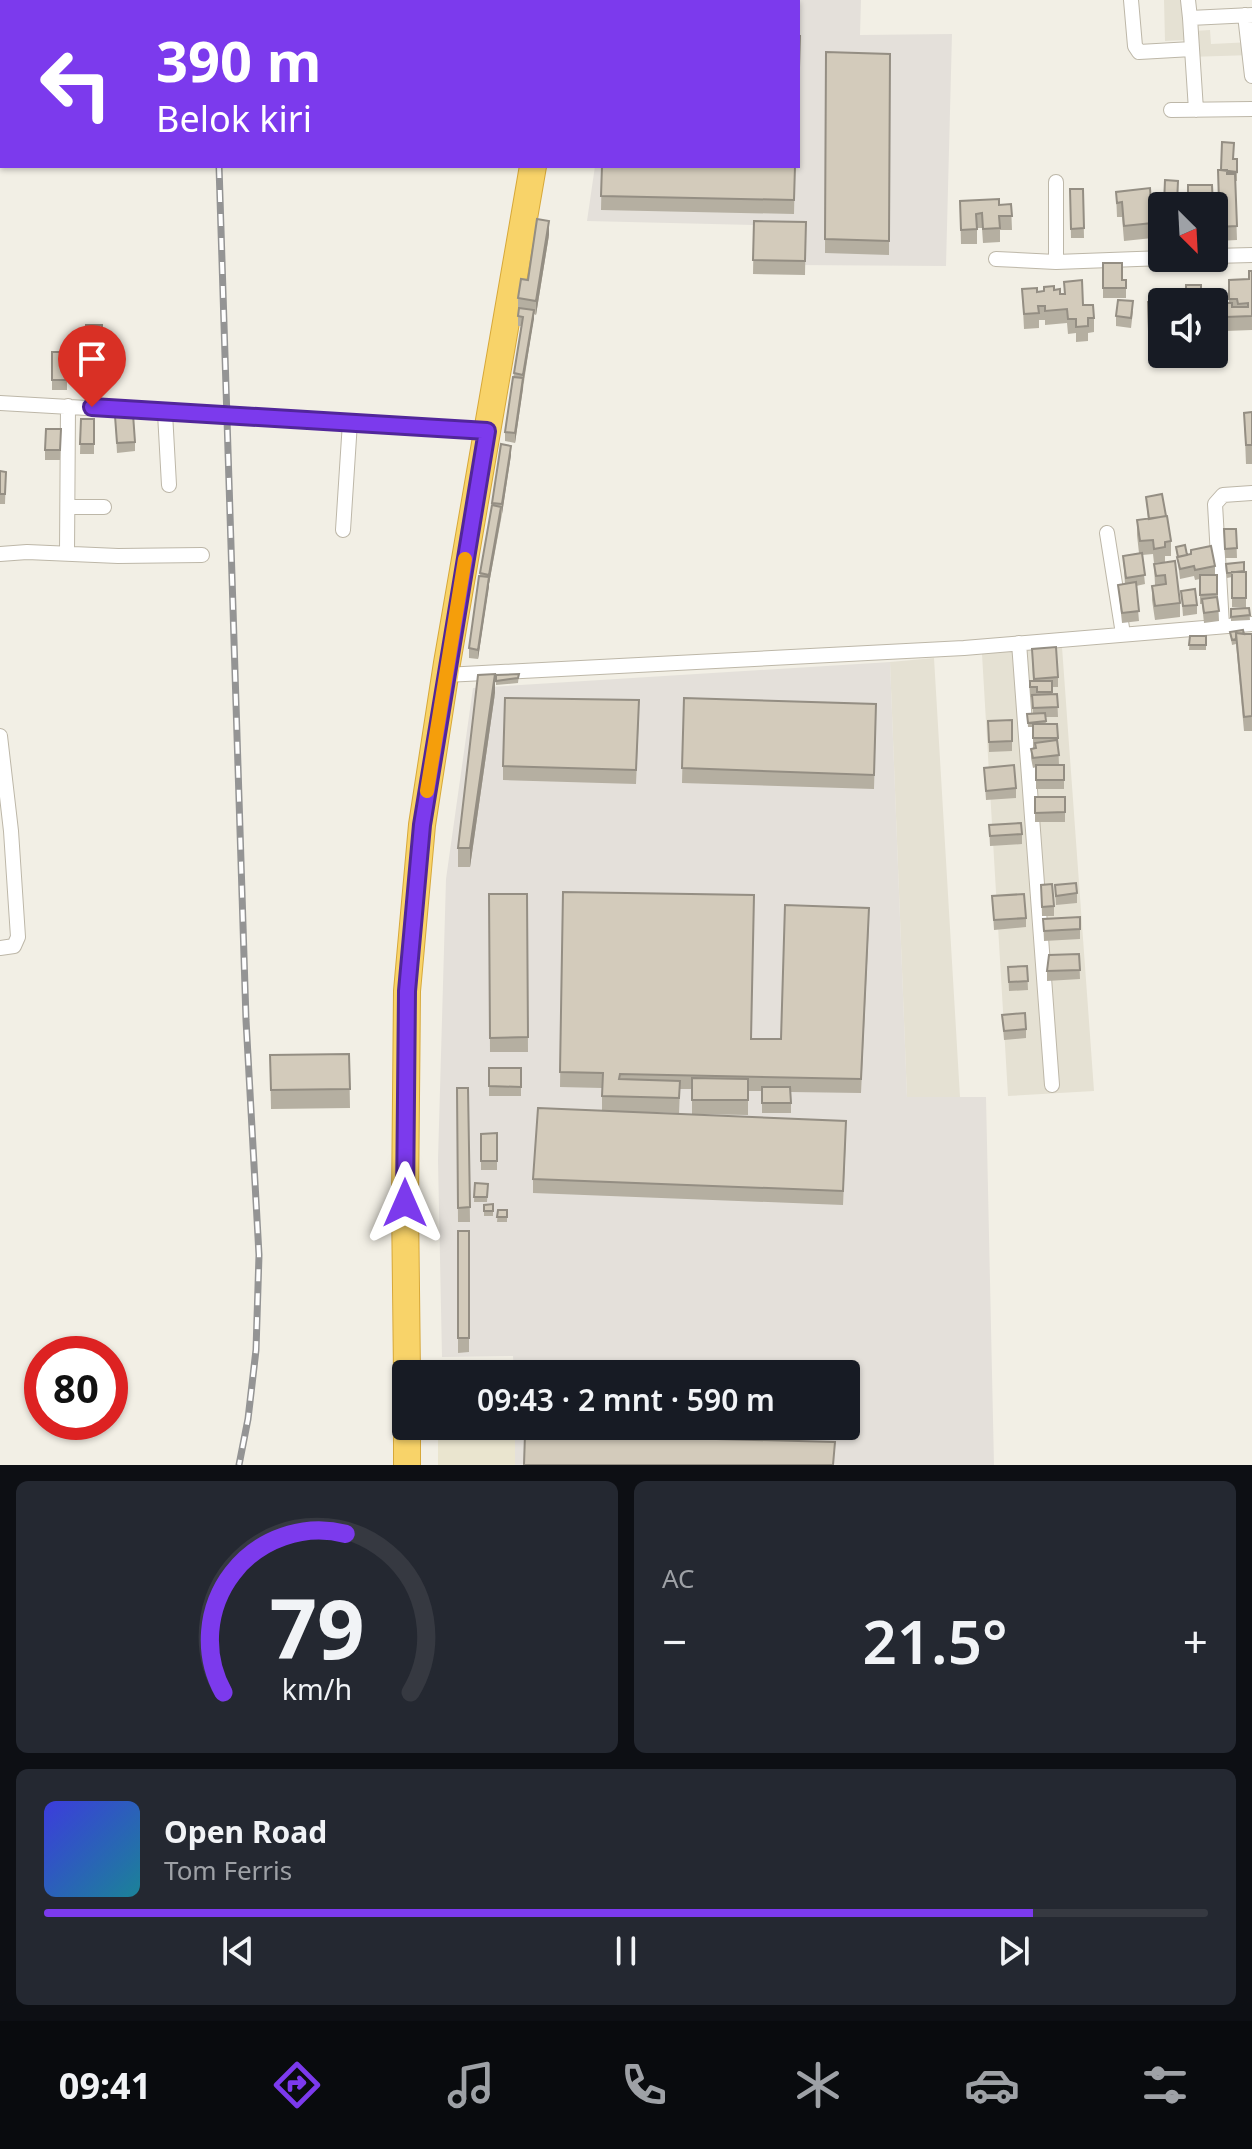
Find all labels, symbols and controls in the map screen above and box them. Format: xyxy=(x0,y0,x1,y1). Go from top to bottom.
text: 390 m xyxy=(156,22,321,98)
icon: left xyxy=(24,32,128,136)
text: Belok kiri xyxy=(156,94,312,143)
north arrow xyxy=(1148,192,1228,272)
map controls xyxy=(1148,192,1228,368)
button: sound xyxy=(1148,288,1228,368)
pin xyxy=(58,325,126,407)
icon: arrive xyxy=(70,337,114,381)
position arrow xyxy=(363,1161,447,1245)
speed limit sign: 80 xyxy=(24,1336,128,1440)
text: 09:43 · 2 mnt · 590 m xyxy=(477,1379,775,1420)
text: AC xyxy=(662,1560,695,1596)
text: 79 xyxy=(269,1570,365,1683)
text: 21.5° xyxy=(862,1600,1008,1682)
text: − xyxy=(662,1611,687,1671)
text: + xyxy=(1183,1611,1208,1671)
text: km/h xyxy=(282,1669,352,1708)
text: Open Road xyxy=(164,1811,327,1852)
text: Tom Ferris xyxy=(164,1852,292,1888)
icon: previous xyxy=(216,1929,260,1973)
icon: pause xyxy=(604,1929,648,1973)
icon: next xyxy=(992,1929,1036,1973)
icon: directions xyxy=(269,2057,325,2113)
icon: music xyxy=(443,2057,499,2113)
icon: phone xyxy=(616,2057,672,2113)
icon: climate xyxy=(790,2057,846,2113)
icon: car xyxy=(964,2057,1020,2113)
icon: filters xyxy=(1137,2057,1193,2113)
text: 09:41 xyxy=(59,2061,151,2110)

